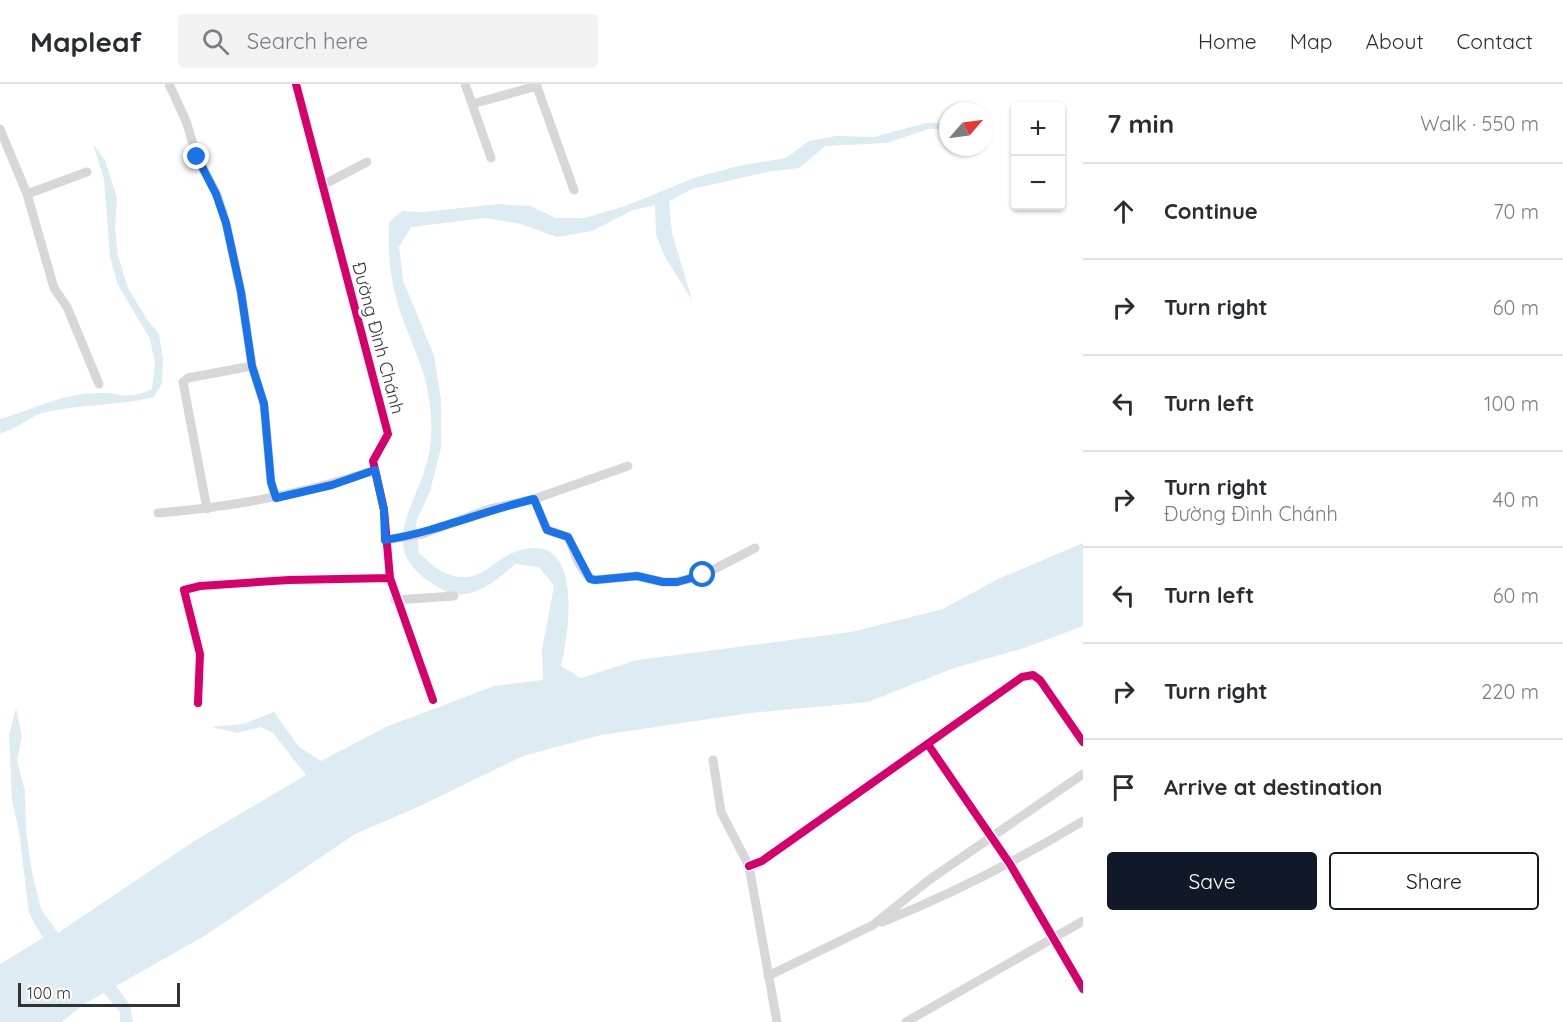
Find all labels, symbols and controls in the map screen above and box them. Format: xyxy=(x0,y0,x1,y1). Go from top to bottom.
search box xyxy=(178,14,598,68)
text: Mapleaf xyxy=(30,24,142,59)
icon: search xyxy=(199,25,232,58)
text: Search here xyxy=(247,27,368,55)
text: Home xyxy=(1198,28,1257,54)
text: Map xyxy=(1290,28,1333,54)
text: About xyxy=(1366,28,1424,54)
text: Contact xyxy=(1457,28,1533,54)
north arrow xyxy=(939,102,993,156)
map controls xyxy=(1011,102,1065,210)
button: + xyxy=(1011,102,1065,156)
text: 7 min xyxy=(1107,107,1174,140)
text: Walk · 550 m xyxy=(1420,111,1539,136)
route end xyxy=(183,143,209,169)
button: − xyxy=(1011,156,1065,210)
icon: ahead xyxy=(1107,195,1140,228)
text: Continue xyxy=(1164,197,1258,225)
text: 70 m xyxy=(1493,199,1539,224)
street label: Đường Đình Chánh xyxy=(347,259,410,416)
icon: right xyxy=(1107,291,1140,324)
text: Turn right xyxy=(1164,293,1268,321)
text: 60 m xyxy=(1493,295,1539,320)
icon: left xyxy=(1107,387,1140,420)
text: Turn left xyxy=(1164,389,1254,417)
text: 100 m xyxy=(1484,391,1539,416)
text: Turn right xyxy=(1164,473,1268,501)
icon: right xyxy=(1107,483,1140,516)
text: 40 m xyxy=(1493,487,1539,512)
text: Đường Đình Chánh xyxy=(1164,501,1338,526)
route start xyxy=(689,561,715,587)
icon: left xyxy=(1107,579,1140,612)
text: Turn left xyxy=(1164,581,1254,609)
text: 60 m xyxy=(1493,583,1539,608)
icon: right xyxy=(1107,675,1140,708)
text: Turn right xyxy=(1164,677,1268,705)
text: 220 m xyxy=(1481,679,1539,704)
icon: arrive xyxy=(1107,771,1140,804)
text: Arrive at destination xyxy=(1164,773,1382,801)
button: Save xyxy=(1107,852,1317,910)
button: Share xyxy=(1329,852,1539,910)
scale bar xyxy=(18,980,180,1008)
text: 100 m xyxy=(27,983,71,1003)

